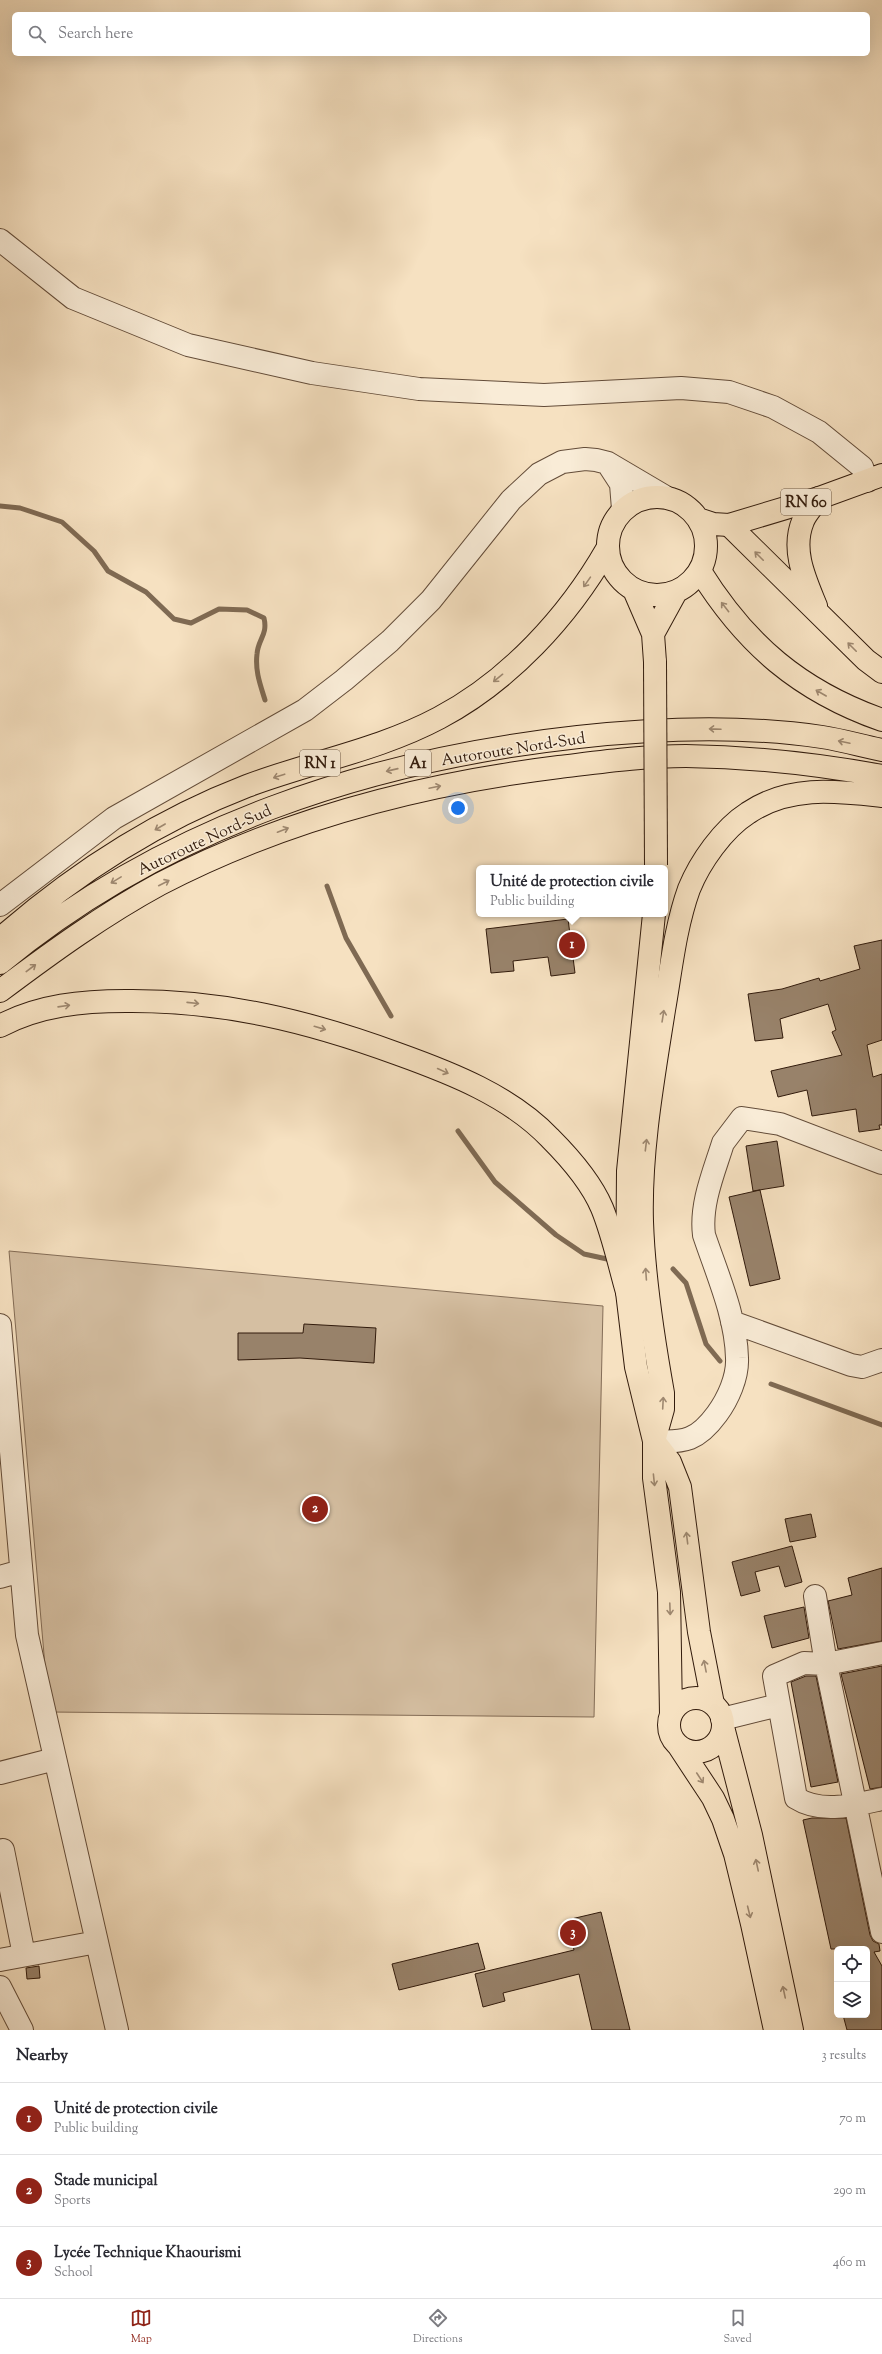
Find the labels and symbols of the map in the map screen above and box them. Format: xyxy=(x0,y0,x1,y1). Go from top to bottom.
road number: RN 60 xyxy=(781,489,831,515)
one-way arrow xyxy=(754,551,764,561)
one-way arrow xyxy=(583,577,591,588)
one-way arrow xyxy=(721,601,729,612)
one-way arrow xyxy=(847,642,857,652)
one-way arrow xyxy=(493,673,504,682)
one-way arrow xyxy=(815,689,827,697)
one-way arrow xyxy=(709,726,722,733)
street label: Autoroute Nord-Sud xyxy=(440,728,587,773)
one-way arrow xyxy=(838,737,851,745)
road number: RN 1 xyxy=(300,750,340,776)
road number: A1 xyxy=(405,750,431,776)
one-way arrow xyxy=(386,766,399,774)
one-way arrow xyxy=(273,773,286,780)
one-way arrow xyxy=(428,783,441,791)
your location xyxy=(448,798,468,818)
street label: Autoroute Nord-Sud xyxy=(134,800,276,882)
one-way arrow xyxy=(154,823,166,831)
one-way arrow xyxy=(277,826,289,834)
one-way arrow xyxy=(110,877,122,885)
one-way arrow xyxy=(158,878,170,886)
pin: 1 xyxy=(559,930,585,960)
one-way arrow xyxy=(26,963,37,972)
one-way arrow xyxy=(186,999,199,1007)
one-way arrow xyxy=(57,1002,70,1010)
one-way arrow xyxy=(659,1010,667,1023)
one-way arrow xyxy=(314,1025,327,1032)
one-way arrow xyxy=(437,1068,449,1075)
one-way arrow xyxy=(642,1139,649,1152)
one-way arrow xyxy=(642,1268,649,1281)
one-way arrow xyxy=(659,1397,666,1410)
one-way arrow xyxy=(651,1473,658,1486)
pin: 2 xyxy=(302,1494,328,1524)
one-way arrow xyxy=(683,1532,691,1545)
one-way arrow xyxy=(666,1602,674,1615)
one-way arrow xyxy=(701,1660,709,1673)
one-way arrow xyxy=(696,1772,704,1783)
one-way arrow xyxy=(752,1858,760,1871)
one-way arrow xyxy=(746,1905,754,1918)
pin: 3 xyxy=(560,1918,586,1948)
one-way arrow xyxy=(779,1986,787,1999)

